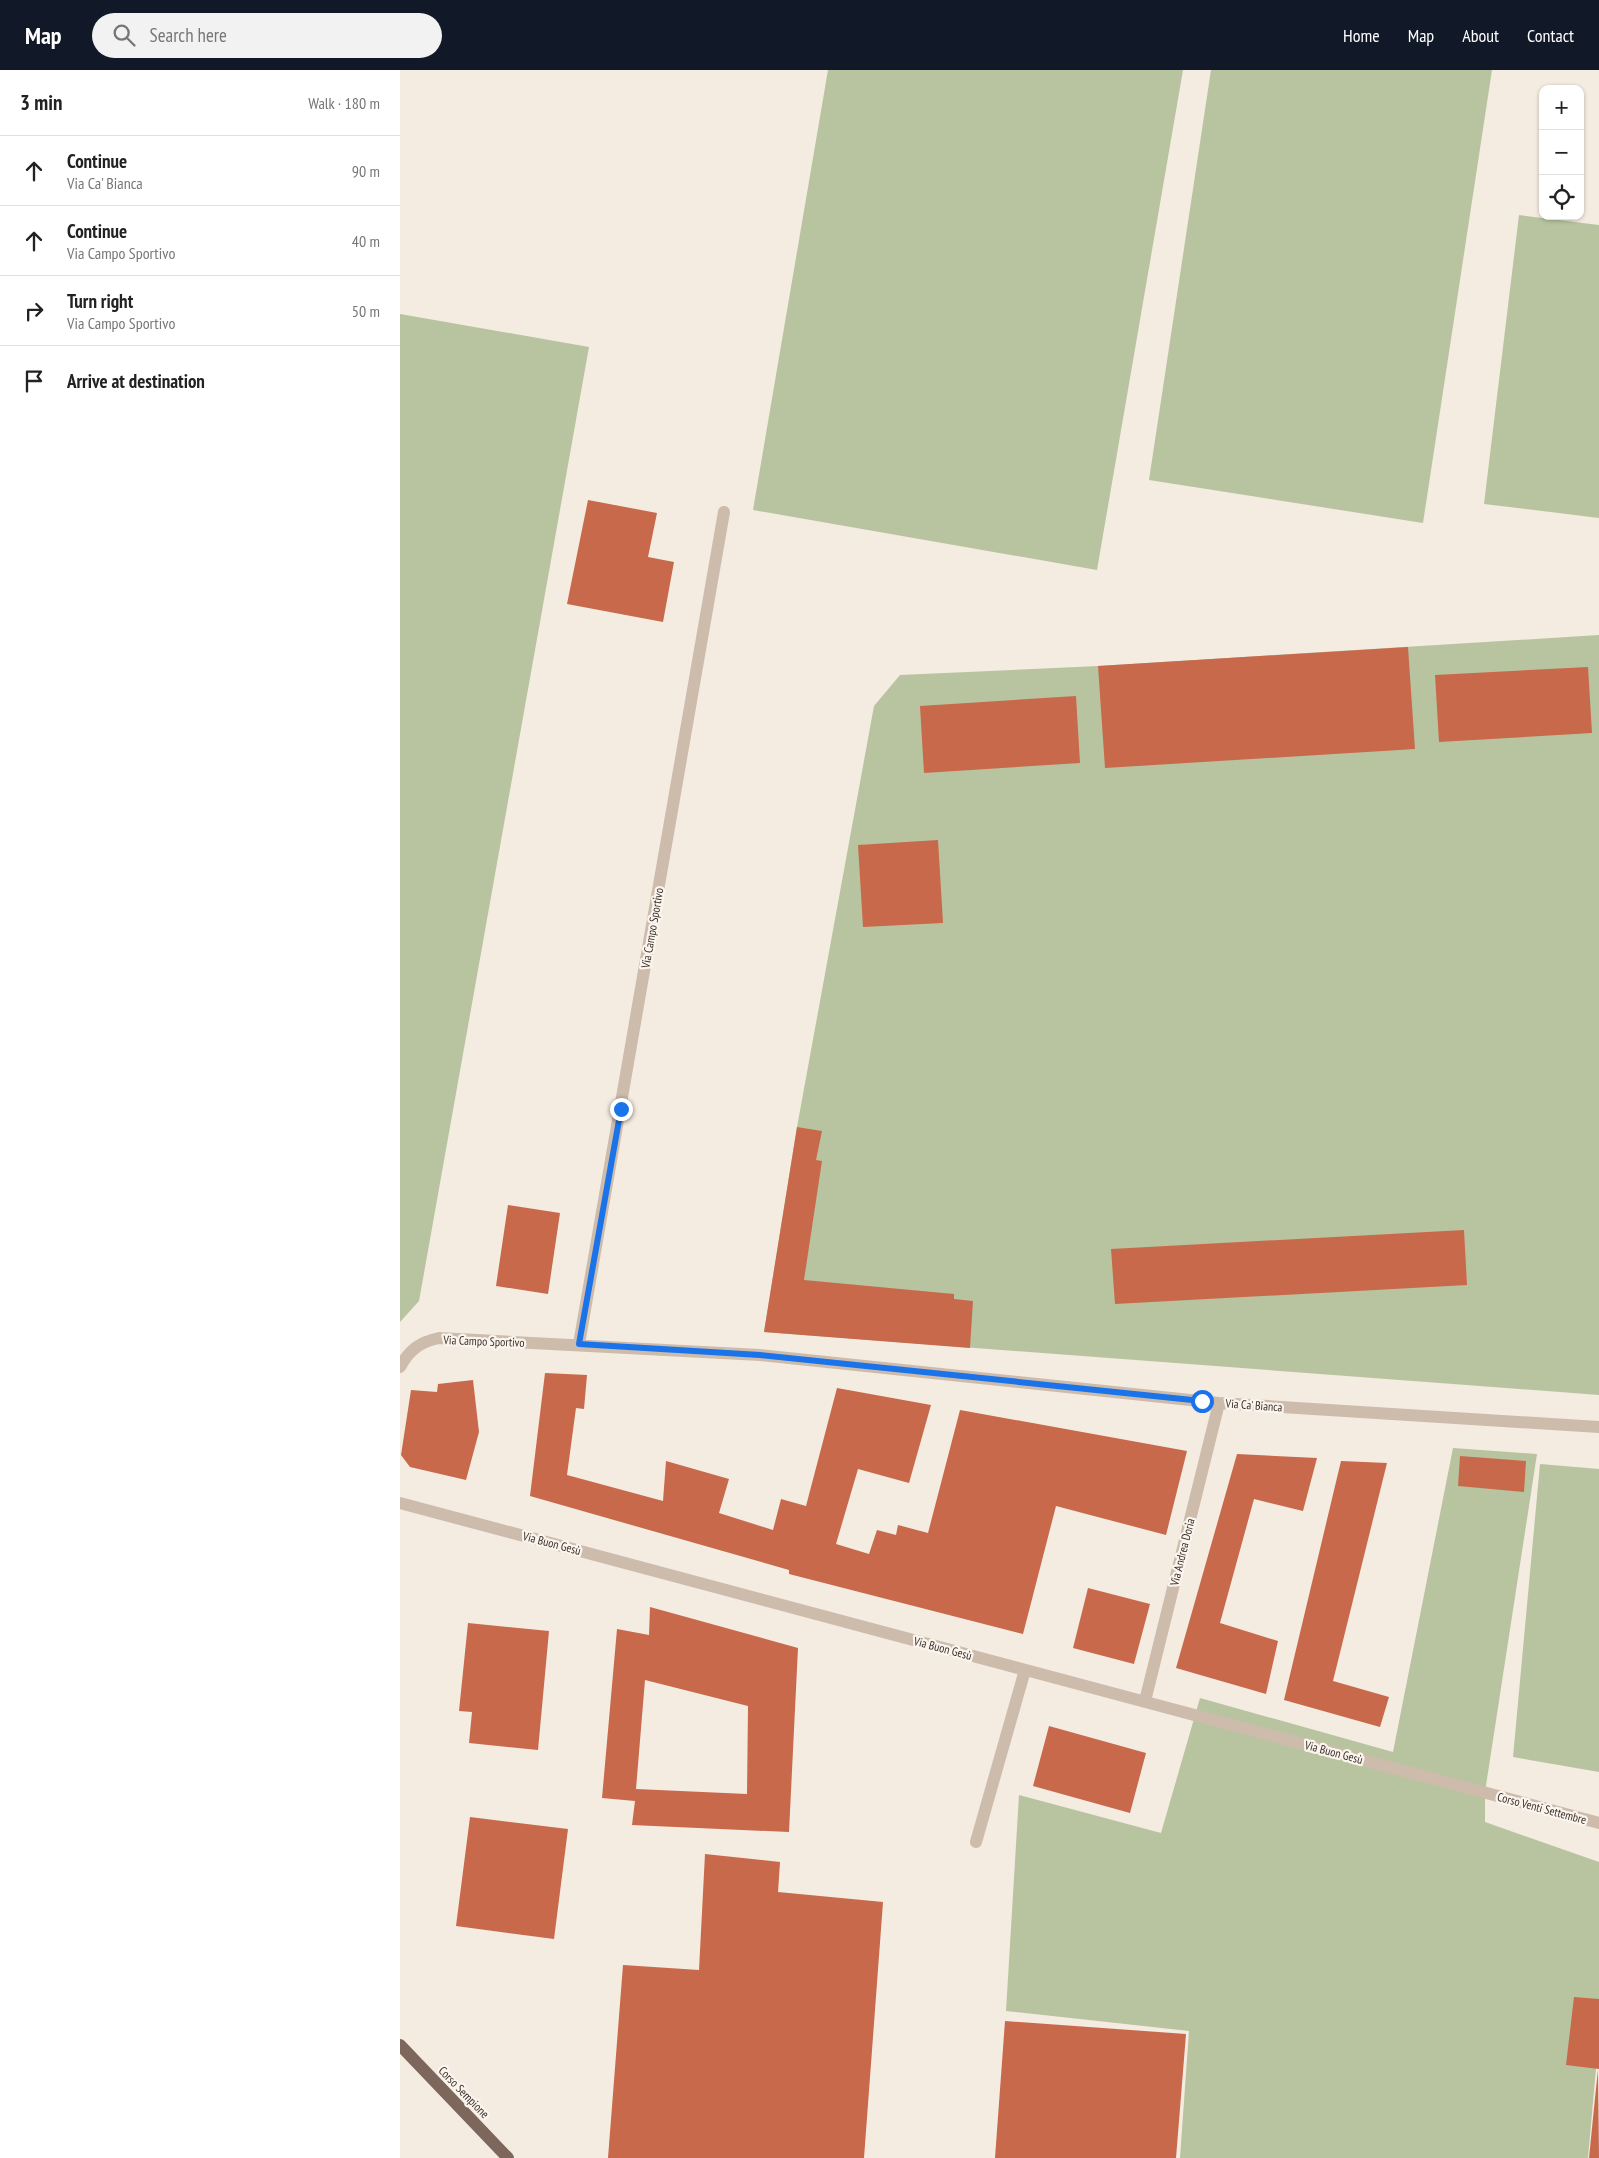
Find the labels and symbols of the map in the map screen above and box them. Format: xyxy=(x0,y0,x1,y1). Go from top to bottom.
street label: Via Campo Sportivo xyxy=(637,887,666,970)
route end xyxy=(610,1098,633,1121)
street label: Via Campo Sportivo xyxy=(442,1332,525,1350)
route start xyxy=(1191,1390,1214,1413)
street label: Via Ca' Bianca xyxy=(1224,1395,1283,1414)
street label: Via Andrea Doria xyxy=(1166,1516,1198,1588)
street label: Via Buon Gesù xyxy=(520,1528,583,1558)
street label: Via Buon Gesù xyxy=(911,1633,974,1663)
street label: Via Buon Gesù xyxy=(1302,1737,1365,1767)
street label: Corso Venti Settembre xyxy=(1496,1789,1588,1827)
street label: Corso Sempione xyxy=(435,2063,493,2121)

